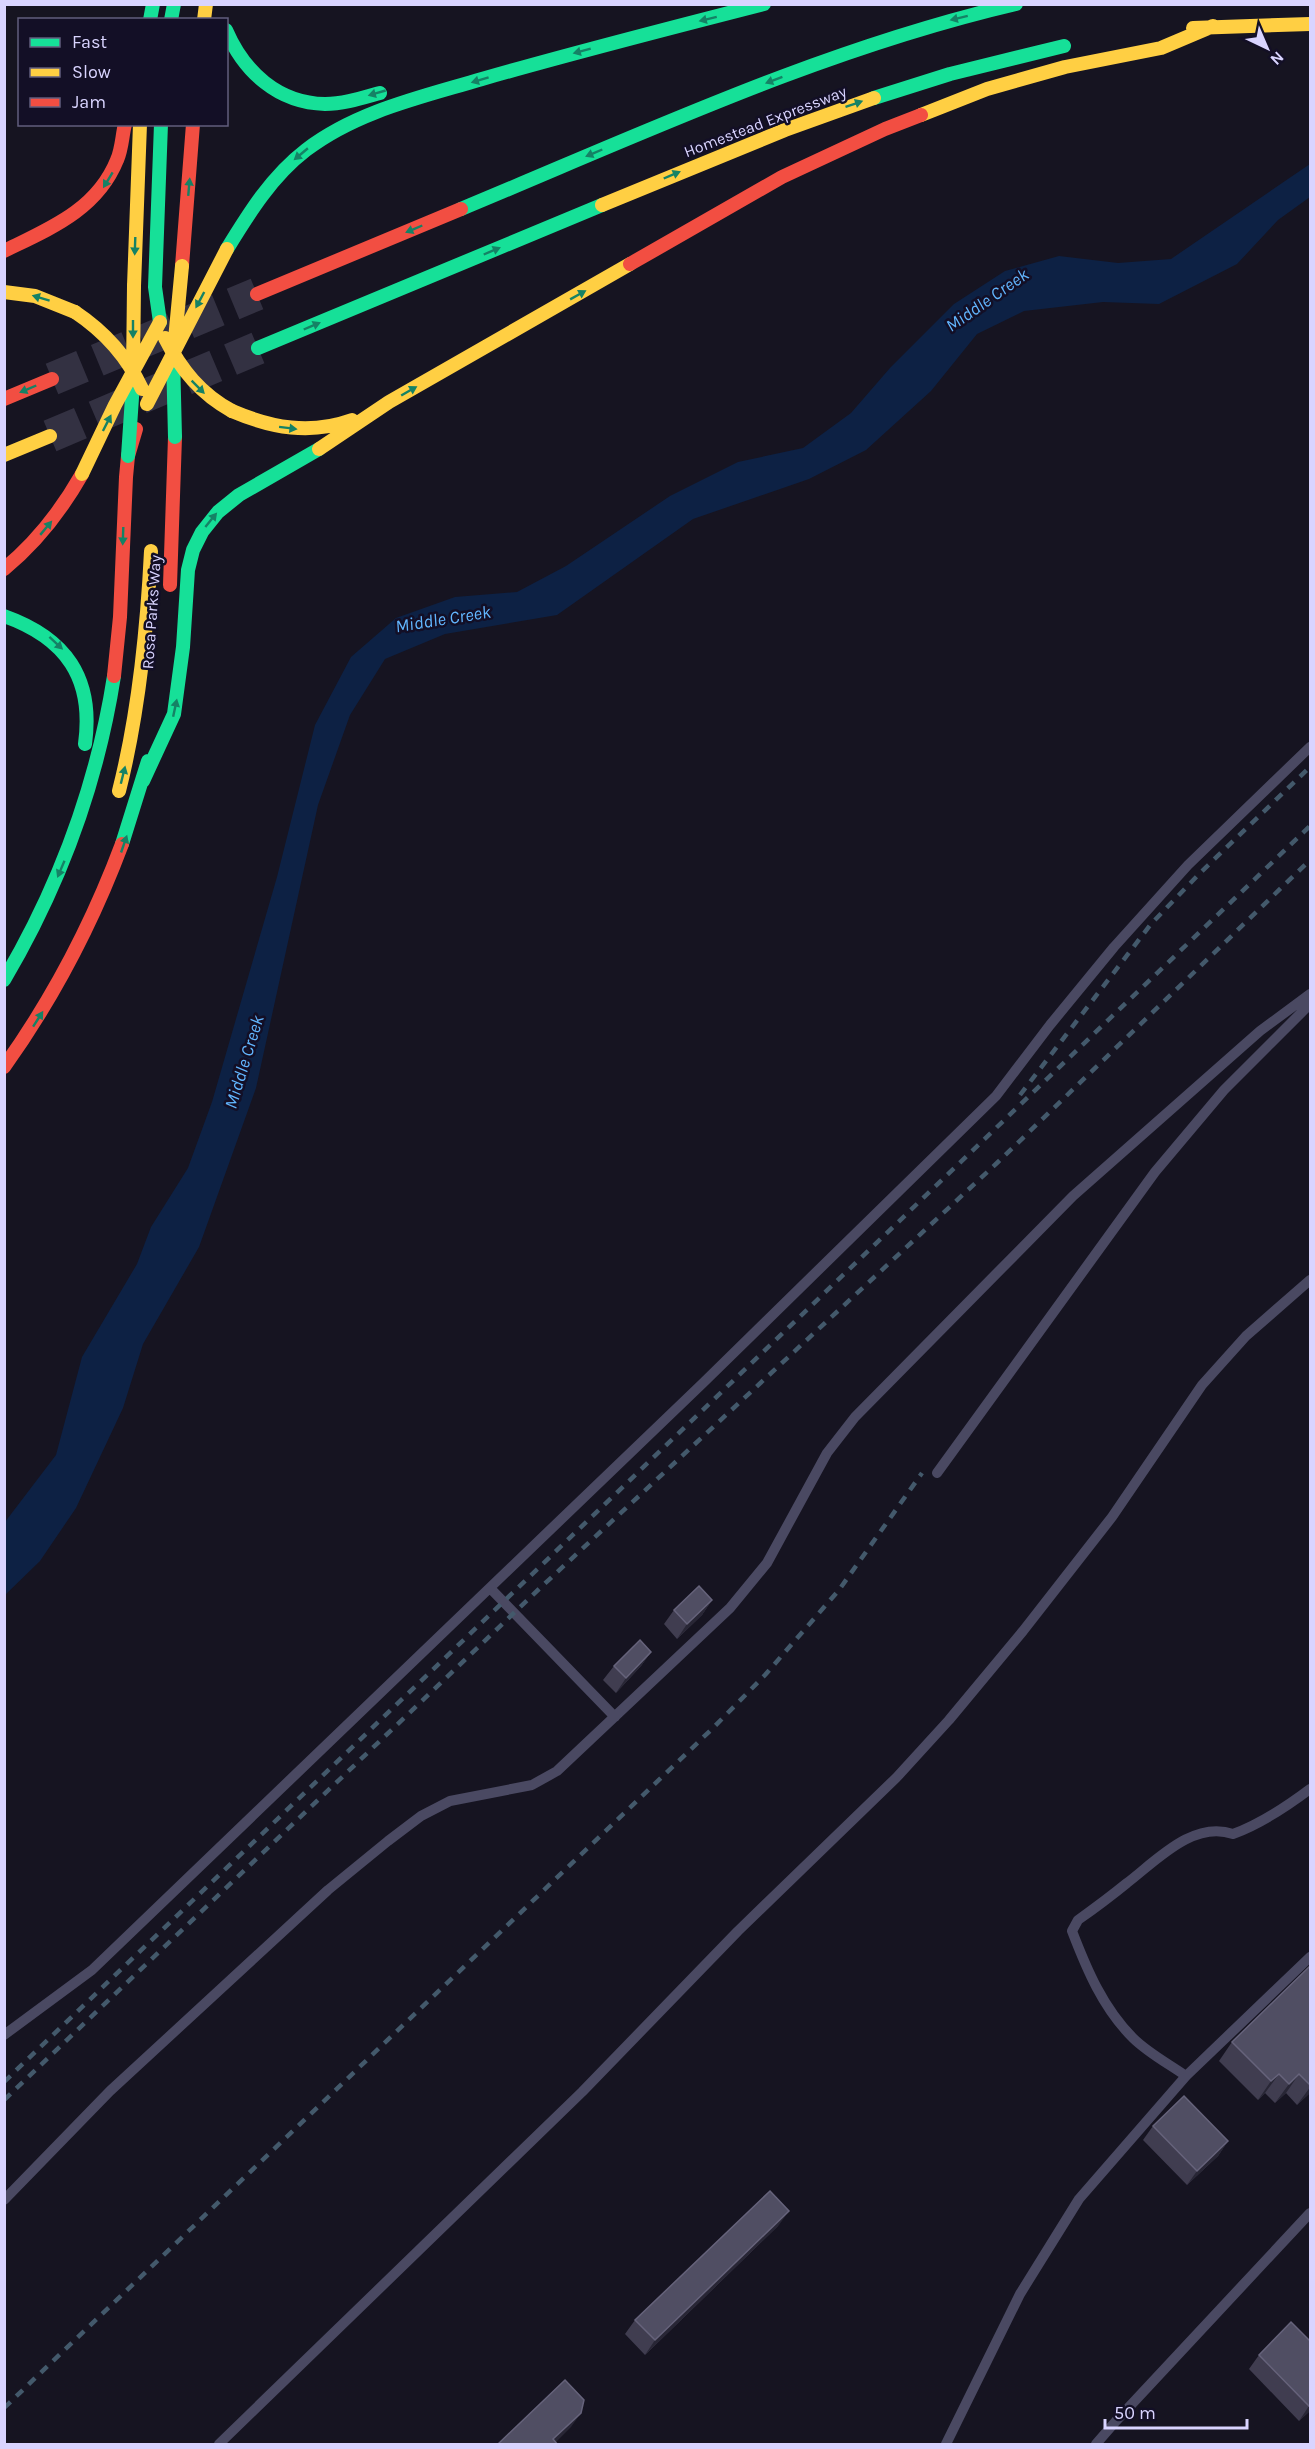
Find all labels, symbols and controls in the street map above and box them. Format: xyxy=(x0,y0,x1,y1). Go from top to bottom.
one-way arrow xyxy=(950,13,968,23)
one-way arrow xyxy=(698,14,717,24)
legend xyxy=(18,18,228,126)
north arrow xyxy=(1237,18,1297,78)
text: Fast xyxy=(72,31,107,53)
one-way arrow xyxy=(573,46,592,56)
text: N xyxy=(1266,48,1288,69)
text: Slow xyxy=(72,61,111,83)
one-way arrow xyxy=(765,75,783,85)
one-way arrow xyxy=(471,76,489,85)
street label: Homestead Expressway xyxy=(681,81,850,161)
one-way arrow xyxy=(368,89,386,99)
text: Jam xyxy=(72,91,106,113)
one-way arrow xyxy=(845,98,863,108)
one-way arrow xyxy=(294,147,309,160)
one-way arrow xyxy=(585,149,602,158)
one-way arrow xyxy=(664,170,682,180)
one-way arrow xyxy=(102,172,113,188)
one-way arrow xyxy=(184,177,194,196)
one-way arrow xyxy=(405,224,422,233)
one-way arrow xyxy=(130,236,140,255)
one-way arrow xyxy=(484,246,501,255)
water label: Middle Creek xyxy=(941,263,1034,337)
one-way arrow xyxy=(570,290,587,300)
one-way arrow xyxy=(195,292,205,309)
one-way arrow xyxy=(32,293,50,302)
one-way arrow xyxy=(128,320,138,339)
one-way arrow xyxy=(304,321,322,331)
one-way arrow xyxy=(191,380,205,394)
one-way arrow xyxy=(19,385,37,394)
one-way arrow xyxy=(400,386,417,396)
one-way arrow xyxy=(102,414,111,431)
one-way arrow xyxy=(279,423,298,432)
one-way arrow xyxy=(204,513,217,528)
one-way arrow xyxy=(40,520,53,536)
one-way arrow xyxy=(119,526,128,545)
street label: Rosa Parks Way xyxy=(138,554,165,670)
water label: Middle Creek xyxy=(394,600,493,637)
one-way arrow xyxy=(48,636,63,650)
one-way arrow xyxy=(170,699,180,717)
one-way arrow xyxy=(119,766,128,784)
one-way arrow xyxy=(119,835,129,853)
one-way arrow xyxy=(56,861,66,879)
one-way arrow xyxy=(32,1011,43,1027)
water label: Middle Creek xyxy=(219,1012,269,1111)
scale bar xyxy=(1105,2392,1248,2430)
text: 50 m xyxy=(1114,2402,1156,2424)

